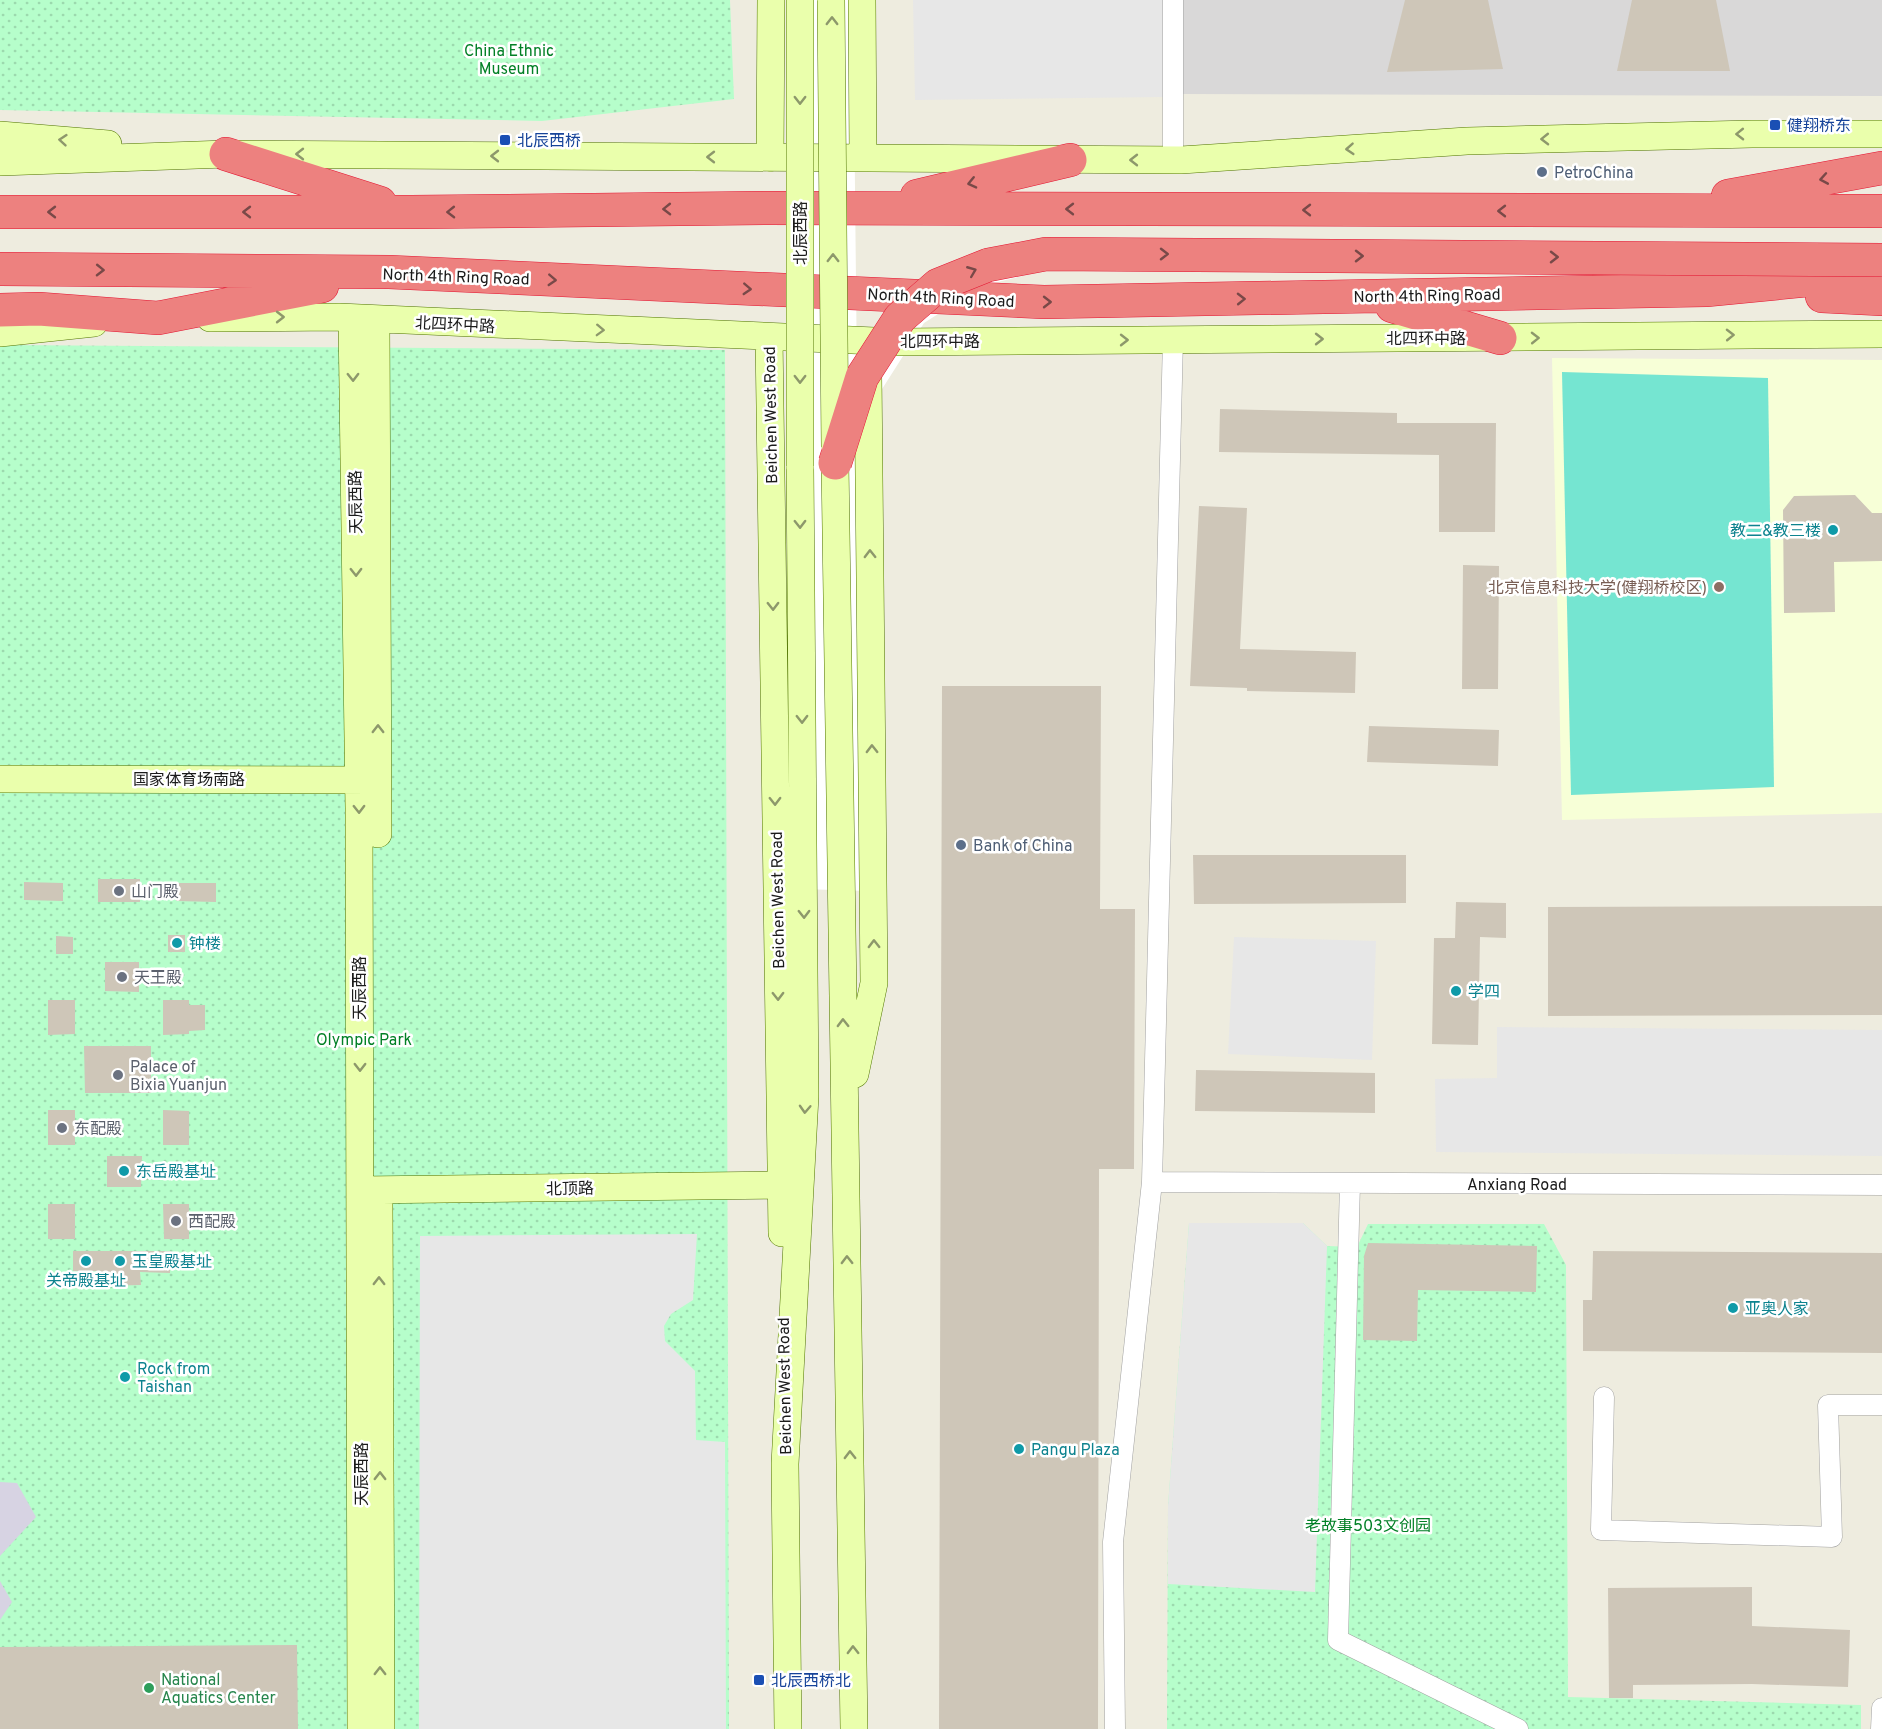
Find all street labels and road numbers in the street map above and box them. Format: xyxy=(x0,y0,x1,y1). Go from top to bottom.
street label: 北辰西路 xyxy=(792,201,812,265)
street label: North 4th Ring Road xyxy=(382,265,530,291)
street label: North 4th Ring Road xyxy=(867,285,1015,313)
street label: North 4th Ring Road xyxy=(1353,286,1501,308)
street label: 北四环中路 xyxy=(414,314,495,338)
street label: 北四环中路 xyxy=(1386,330,1466,350)
street label: 北四环中路 xyxy=(900,333,980,353)
street label: Beichen West Road xyxy=(761,346,783,484)
street label: 天辰西路 xyxy=(346,470,368,534)
street label: 国家体育场南路 xyxy=(133,771,245,791)
street label: Beichen West Road xyxy=(768,831,790,969)
street label: 天辰西路 xyxy=(351,956,371,1020)
street label: Anxiang Road xyxy=(1467,1176,1567,1196)
street label: 北顶路 xyxy=(546,1180,594,1200)
street label: Beichen West Road xyxy=(775,1317,797,1455)
street label: 天辰西路 xyxy=(353,1442,373,1506)

